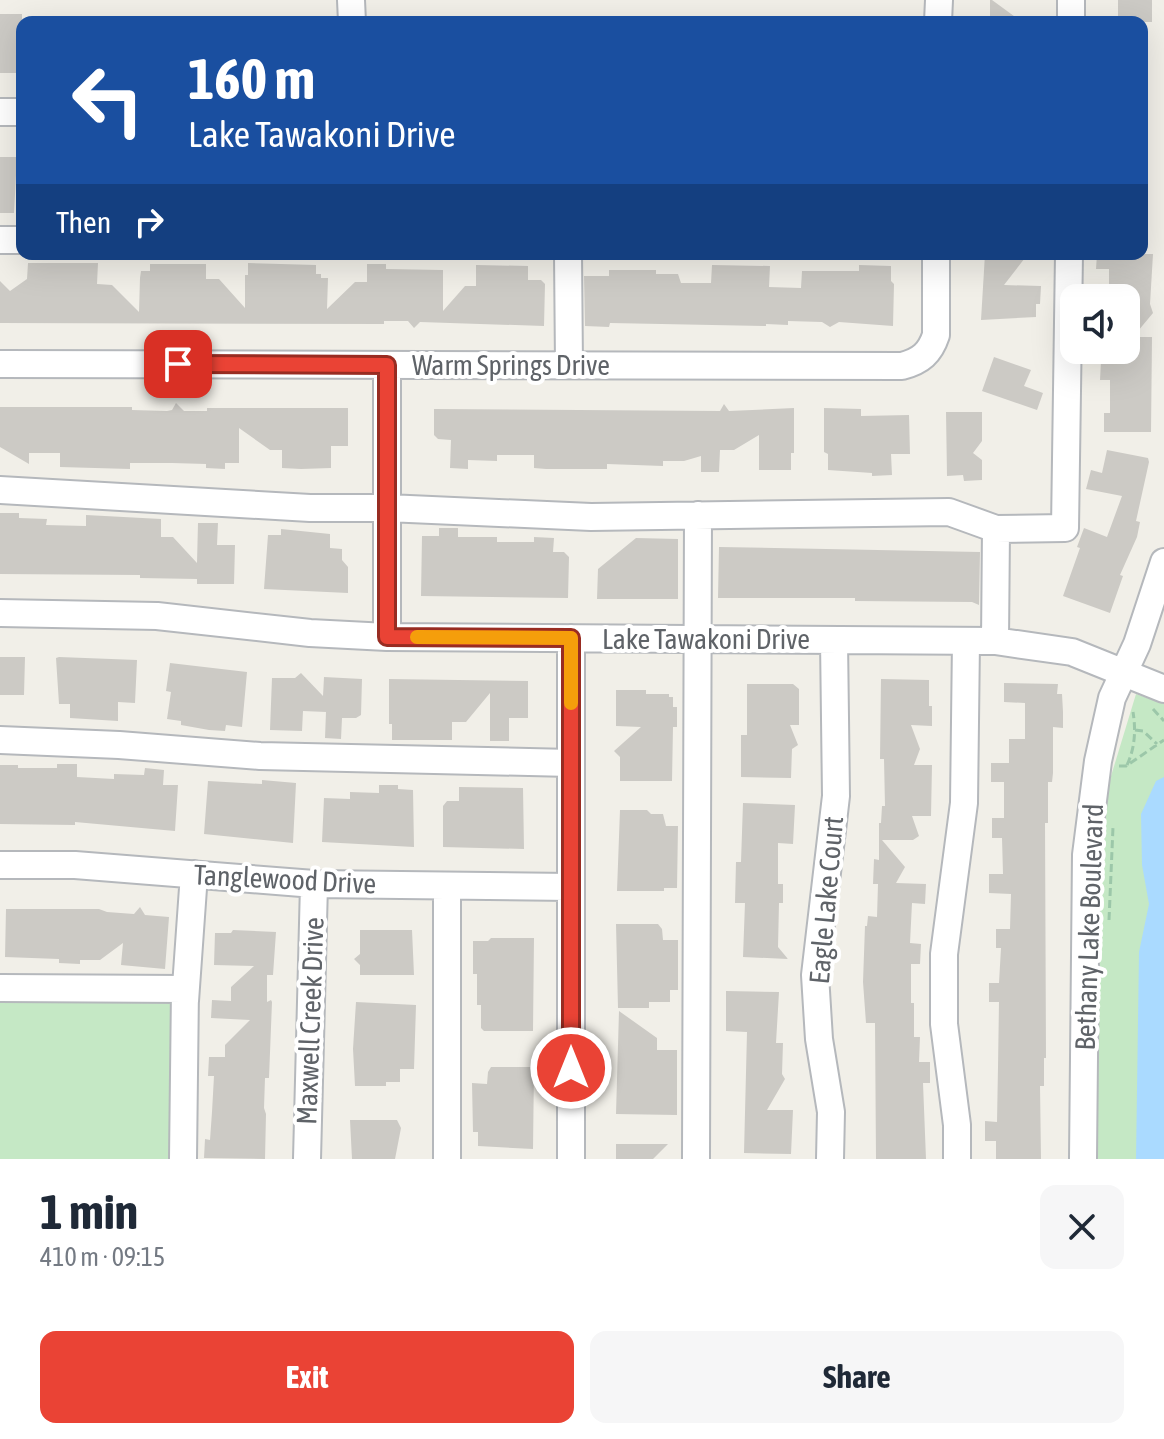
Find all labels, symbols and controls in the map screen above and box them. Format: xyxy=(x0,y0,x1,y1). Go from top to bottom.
text: 160 m xyxy=(188,47,315,111)
icon: left xyxy=(56,48,160,152)
text: Lake Tawakoni Drive xyxy=(188,113,456,155)
icon: right xyxy=(127,200,171,244)
text: Then xyxy=(56,205,111,239)
map controls xyxy=(1060,284,1140,364)
button: sound xyxy=(1060,284,1140,364)
pin xyxy=(144,330,212,398)
icon: arrive xyxy=(156,342,200,386)
street label: Warm Springs Drive xyxy=(412,349,610,381)
street label: Lake Tawakoni Drive xyxy=(602,623,810,655)
street label: Bethany Lake Boulevard xyxy=(1069,803,1109,1051)
street label: Eagle Lake Court xyxy=(803,815,849,985)
street label: Tanglewood Drive xyxy=(193,858,377,900)
street label: Maxwell Creek Drive xyxy=(290,917,330,1125)
position arrow xyxy=(529,1026,613,1110)
text: 1 min xyxy=(40,1184,138,1239)
button: close xyxy=(1040,1185,1124,1269)
text: 410 m · 09:15 xyxy=(40,1242,165,1272)
button: Exit xyxy=(40,1331,574,1423)
button: Share xyxy=(590,1331,1124,1423)

